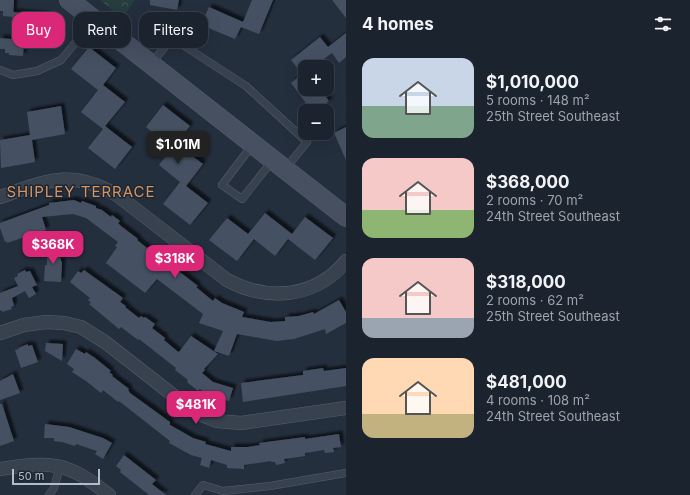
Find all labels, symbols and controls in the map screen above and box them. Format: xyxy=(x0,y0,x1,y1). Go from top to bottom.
chip: Buy xyxy=(12,12,65,48)
chip: Rent xyxy=(73,12,131,48)
chip: Filters xyxy=(139,12,208,48)
icon: filters xyxy=(652,13,674,35)
text: 4 homes xyxy=(362,14,434,34)
map controls xyxy=(298,60,334,140)
button: + xyxy=(298,60,334,96)
text: $1,010,000 xyxy=(486,72,579,92)
icon: home xyxy=(394,74,442,122)
text: 5 rooms · 148 m² xyxy=(486,92,590,108)
button: − xyxy=(298,104,334,140)
text: 25th Street Southeast xyxy=(486,108,620,124)
pin: $1.01M xyxy=(145,131,211,165)
text: $1.01M xyxy=(156,136,200,152)
text: $368,000 xyxy=(486,172,569,192)
icon: home xyxy=(394,174,442,222)
district label: SHIPLEY TERRACE xyxy=(6,182,156,201)
text: 2 rooms · 70 m² xyxy=(486,192,583,208)
text: 24th Street Southeast xyxy=(486,208,620,224)
pin: $368K xyxy=(25,231,81,265)
text: $368K xyxy=(31,236,75,252)
pin: $318K xyxy=(147,245,203,279)
text: $318K xyxy=(155,250,195,266)
text: $318,000 xyxy=(486,272,566,292)
icon: home xyxy=(394,274,442,322)
text: 2 rooms · 62 m² xyxy=(486,292,584,308)
text: 25th Street Southeast xyxy=(486,308,620,324)
text: $481,000 xyxy=(486,372,567,392)
icon: home xyxy=(394,374,442,422)
pin: $481K xyxy=(168,391,224,425)
text: 4 rooms · 108 m² xyxy=(486,392,590,408)
text: $481K xyxy=(176,396,216,412)
text: 24th Street Southeast xyxy=(486,408,620,424)
scale bar xyxy=(12,467,100,486)
text: 50 m xyxy=(18,469,44,483)

